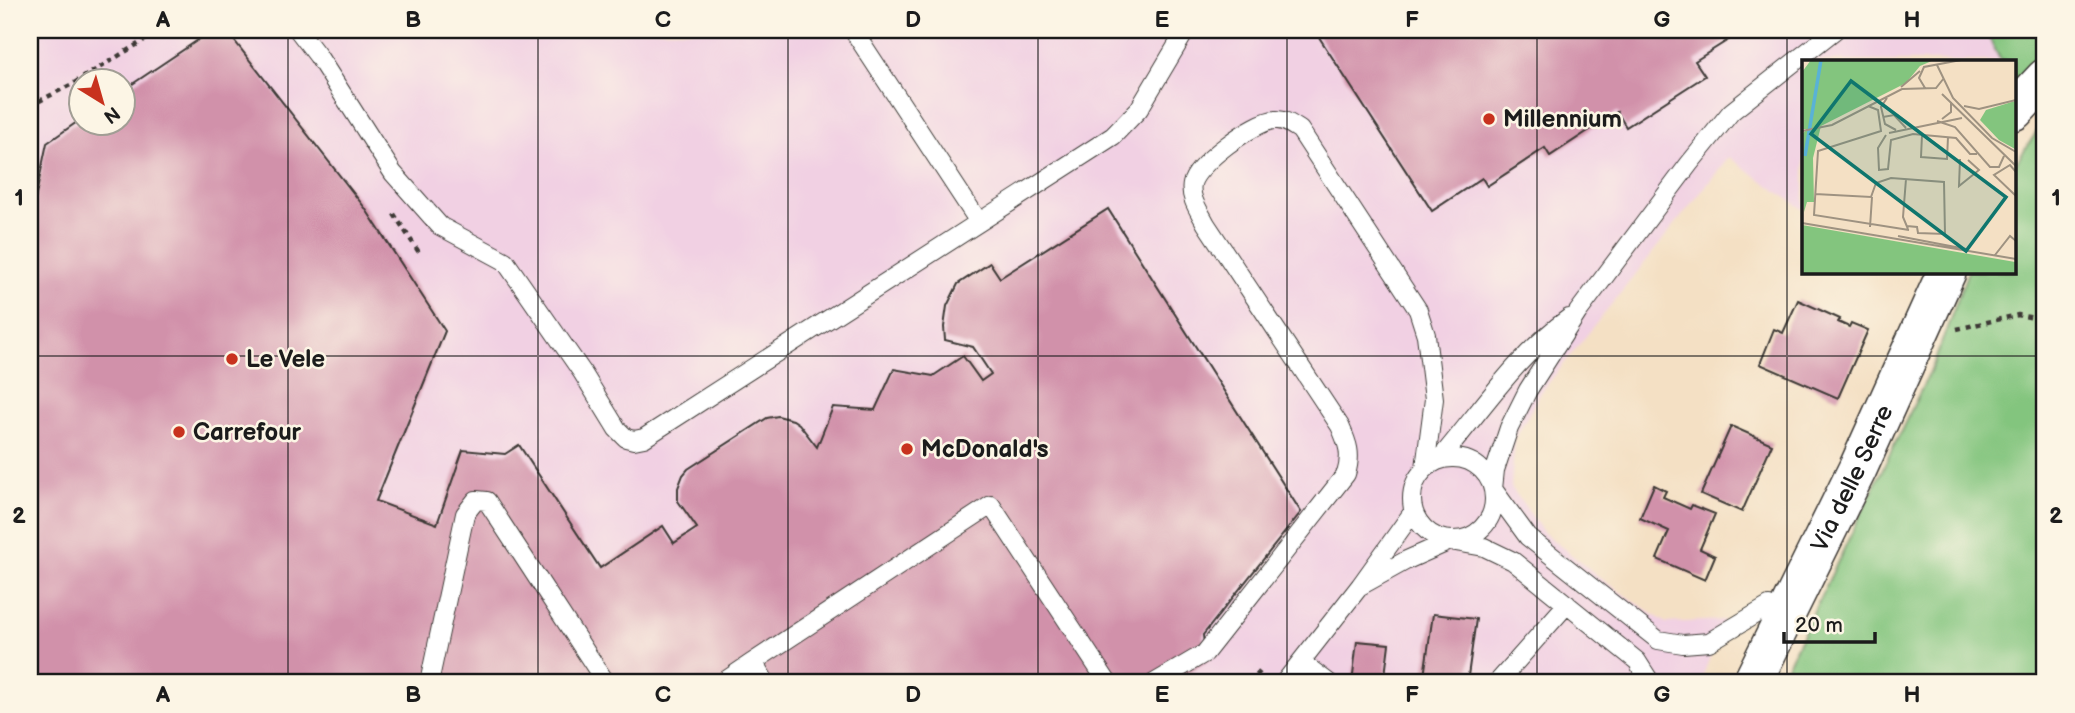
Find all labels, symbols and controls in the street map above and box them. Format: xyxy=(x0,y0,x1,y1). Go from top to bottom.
text: A xyxy=(155,6,171,34)
text: B xyxy=(405,6,421,34)
text: C xyxy=(655,6,671,34)
text: D xyxy=(905,6,921,34)
text: E xyxy=(1155,6,1170,34)
text: F xyxy=(1405,6,1419,34)
text: G xyxy=(1654,6,1671,34)
text: H xyxy=(1903,6,1921,34)
inset map xyxy=(1802,60,2016,273)
north arrow xyxy=(66,66,136,136)
text: N xyxy=(99,101,124,128)
place label: Millennium xyxy=(1503,105,1622,134)
marker: Millennium xyxy=(1481,111,1497,127)
text: 1 xyxy=(14,184,24,212)
text: 1 xyxy=(2051,184,2061,212)
place label: Le Vele xyxy=(246,345,325,374)
marker: Le Vele xyxy=(224,351,240,367)
street label: Via delle Serre xyxy=(1805,400,1900,557)
place label: Carrefour xyxy=(193,418,302,447)
marker: Carrefour xyxy=(171,424,187,440)
place label: McDonald's xyxy=(921,435,1049,464)
marker: McDonald's xyxy=(899,441,915,457)
text: 2 xyxy=(12,502,26,530)
text: 2 xyxy=(2049,502,2063,530)
scale bar xyxy=(1784,601,1876,645)
text: 20 m xyxy=(1795,613,1843,638)
text: A xyxy=(155,681,171,709)
text: B xyxy=(405,681,421,709)
text: C xyxy=(655,681,671,709)
text: D xyxy=(905,681,921,709)
text: E xyxy=(1155,681,1170,709)
text: F xyxy=(1405,681,1419,709)
text: G xyxy=(1654,681,1671,709)
text: H xyxy=(1903,681,1921,709)

